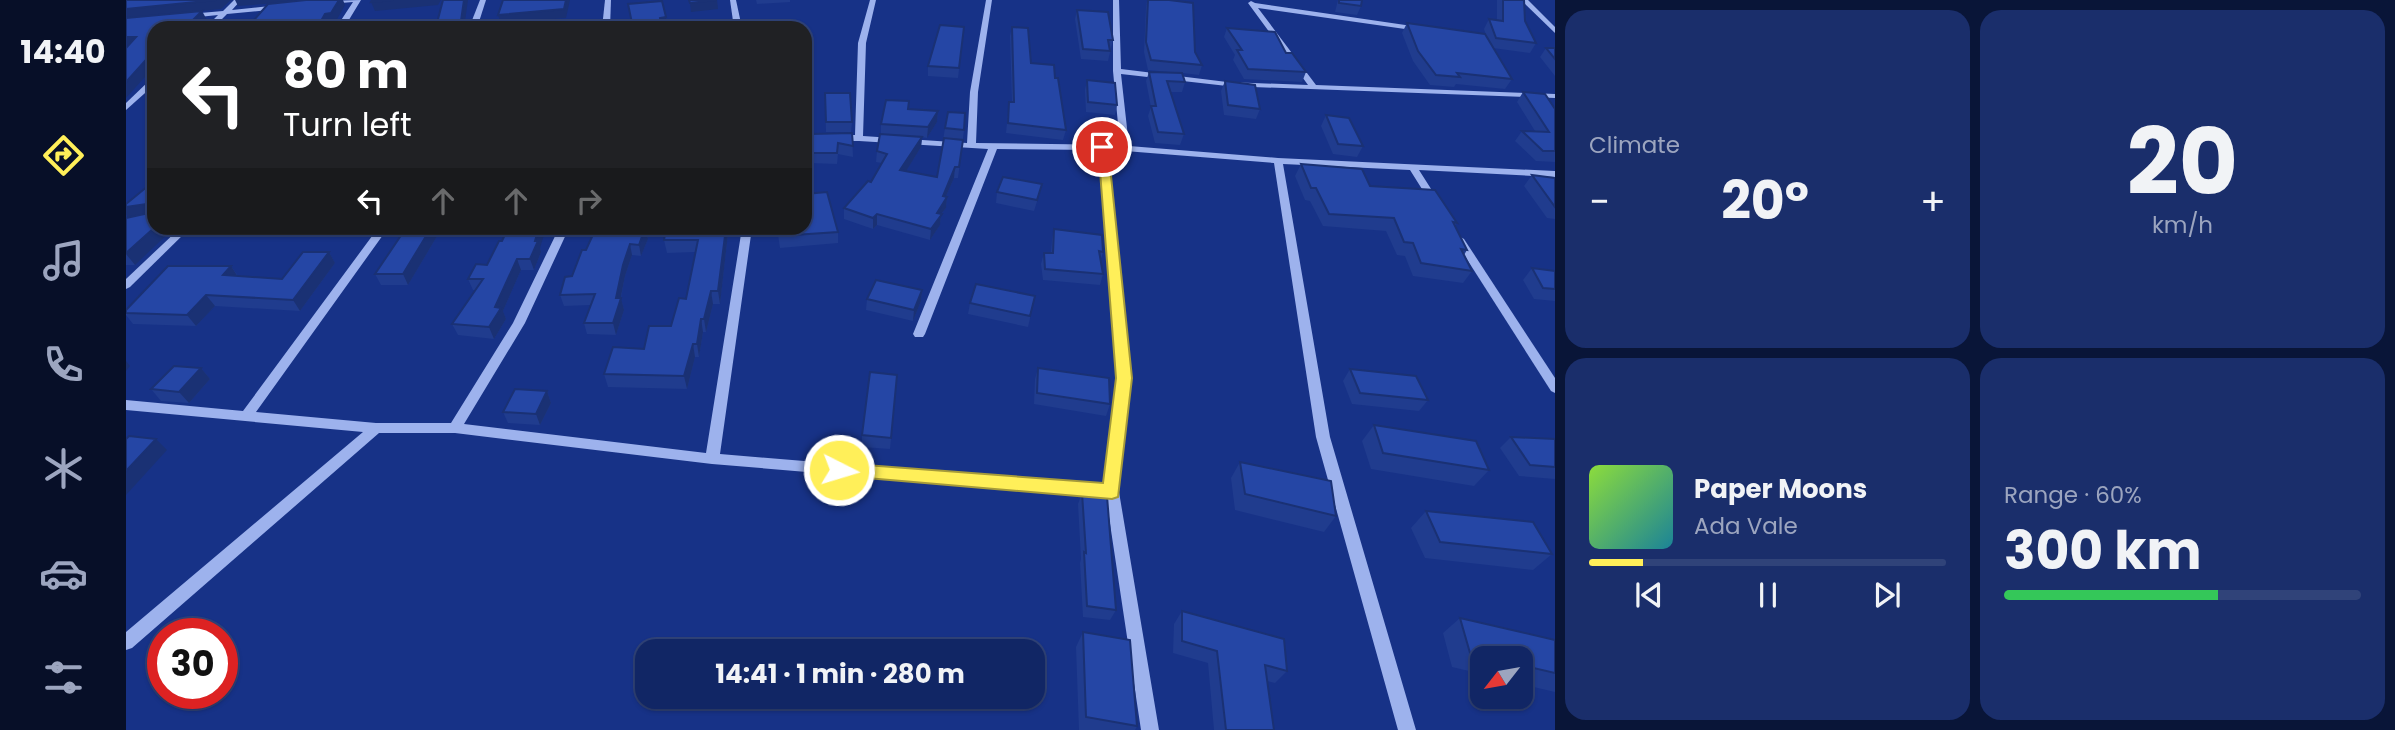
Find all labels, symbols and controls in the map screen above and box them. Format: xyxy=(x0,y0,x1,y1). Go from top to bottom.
text: 14:40 xyxy=(20,29,106,74)
text: 80 m xyxy=(283,37,409,105)
icon: left xyxy=(168,49,259,140)
text: 20 xyxy=(2127,98,2238,226)
text: Turn left xyxy=(283,102,412,147)
pin xyxy=(1072,117,1132,177)
icon: arrive xyxy=(1083,128,1121,166)
text: Climate xyxy=(1589,129,1680,161)
icon: directions xyxy=(39,131,88,180)
text: 20° xyxy=(1721,164,1809,237)
text: − xyxy=(1589,175,1610,228)
text: + xyxy=(1920,175,1946,228)
icon: left xyxy=(351,182,389,220)
icon: ahead xyxy=(424,182,462,220)
icon: ahead xyxy=(497,182,535,220)
icon: right xyxy=(570,182,608,220)
text: km/h xyxy=(2152,209,2213,241)
icon: music xyxy=(39,236,88,285)
icon: phone xyxy=(39,340,88,389)
position arrow xyxy=(802,433,876,507)
icon: climate xyxy=(39,444,88,493)
text: Paper Moons xyxy=(1694,471,1867,507)
text: Range · 60% xyxy=(2004,479,2142,511)
text: Ada Vale xyxy=(1694,510,1798,542)
text: 300 km xyxy=(2004,514,2202,587)
icon: car xyxy=(39,549,88,598)
icon: previous xyxy=(1630,576,1668,614)
icon: pause xyxy=(1749,576,1787,614)
icon: next xyxy=(1868,576,1906,614)
speed limit sign: 30 xyxy=(147,618,238,709)
north arrow xyxy=(1470,646,1533,709)
map controls xyxy=(1470,646,1533,709)
icon: filters xyxy=(39,653,88,702)
text: 14:41 · 1 min · 280 m xyxy=(715,656,965,692)

